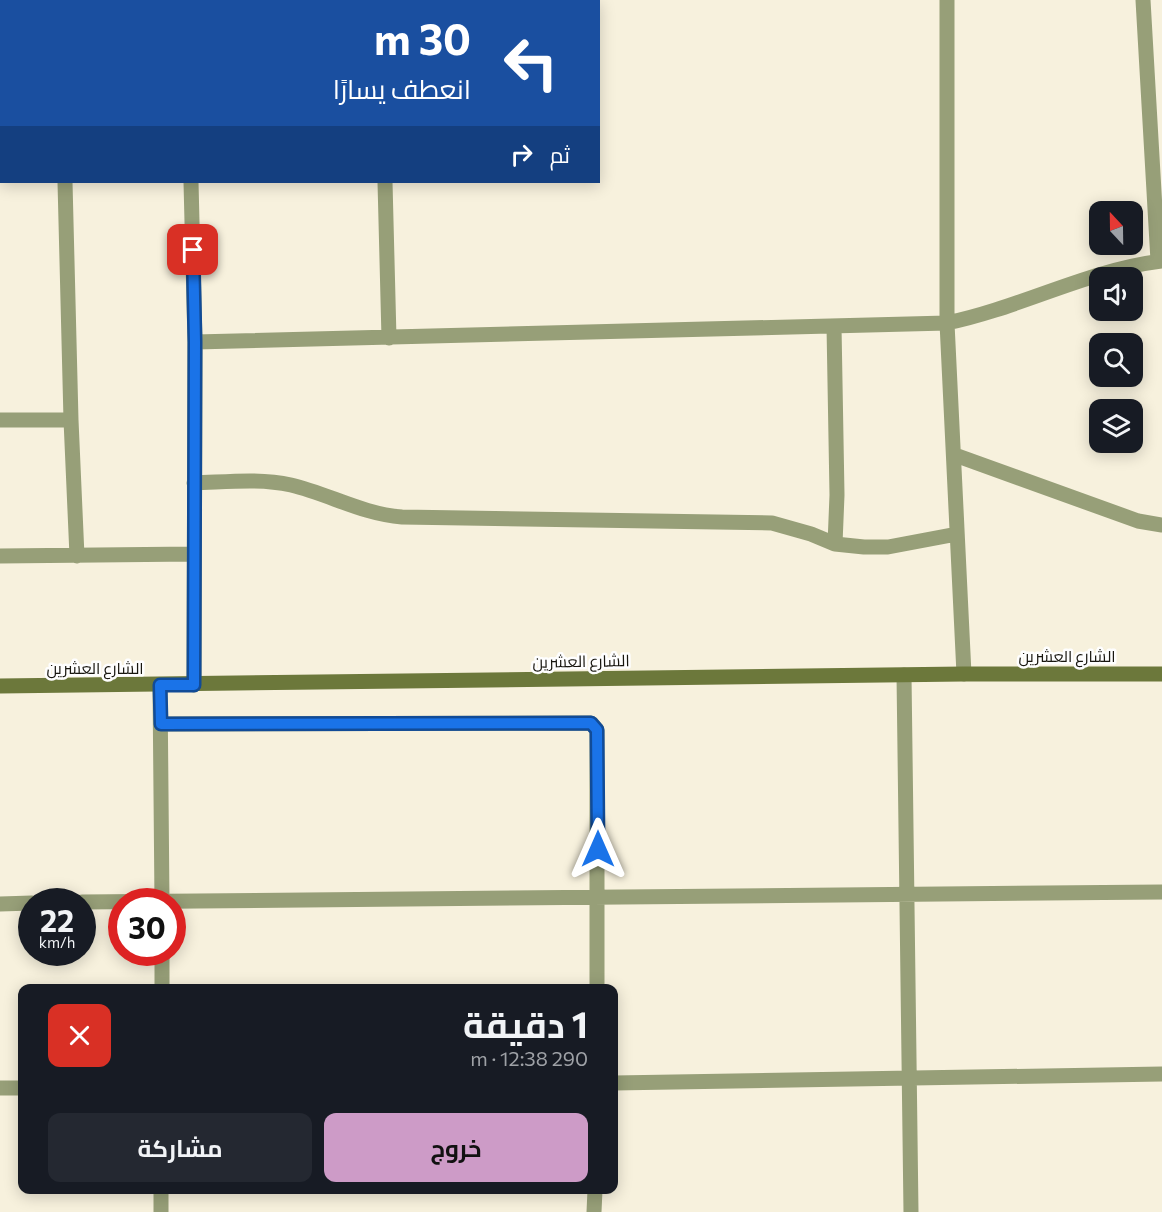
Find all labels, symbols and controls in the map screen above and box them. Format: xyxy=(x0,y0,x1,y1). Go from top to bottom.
text: 30 m xyxy=(374,12,471,64)
icon: left xyxy=(492,24,570,102)
text: انعطف يسارًا xyxy=(333,72,471,105)
icon: right xyxy=(505,138,538,171)
text: ثم xyxy=(550,141,570,168)
north arrow xyxy=(1089,201,1143,255)
map controls xyxy=(1089,201,1143,453)
pin xyxy=(167,224,218,275)
icon: arrive xyxy=(176,233,209,266)
button: sound xyxy=(1089,267,1143,321)
button: search xyxy=(1089,333,1143,387)
button: layers xyxy=(1089,399,1143,453)
street label: الشارع العشرين xyxy=(1018,646,1116,668)
street label: الشارع العشرين xyxy=(532,650,630,674)
street label: الشارع العشرين xyxy=(46,658,144,680)
position arrow xyxy=(566,817,630,881)
speed limit sign: 30 xyxy=(108,888,186,966)
text: 22 xyxy=(40,901,74,938)
text: km/h xyxy=(39,933,75,951)
text: 1 دقيقة xyxy=(463,1001,588,1045)
button: close xyxy=(48,1004,111,1067)
text: 290 m · 12:38 xyxy=(470,1046,588,1070)
button: مشاركة xyxy=(48,1113,312,1182)
button: خروج xyxy=(324,1113,588,1182)

